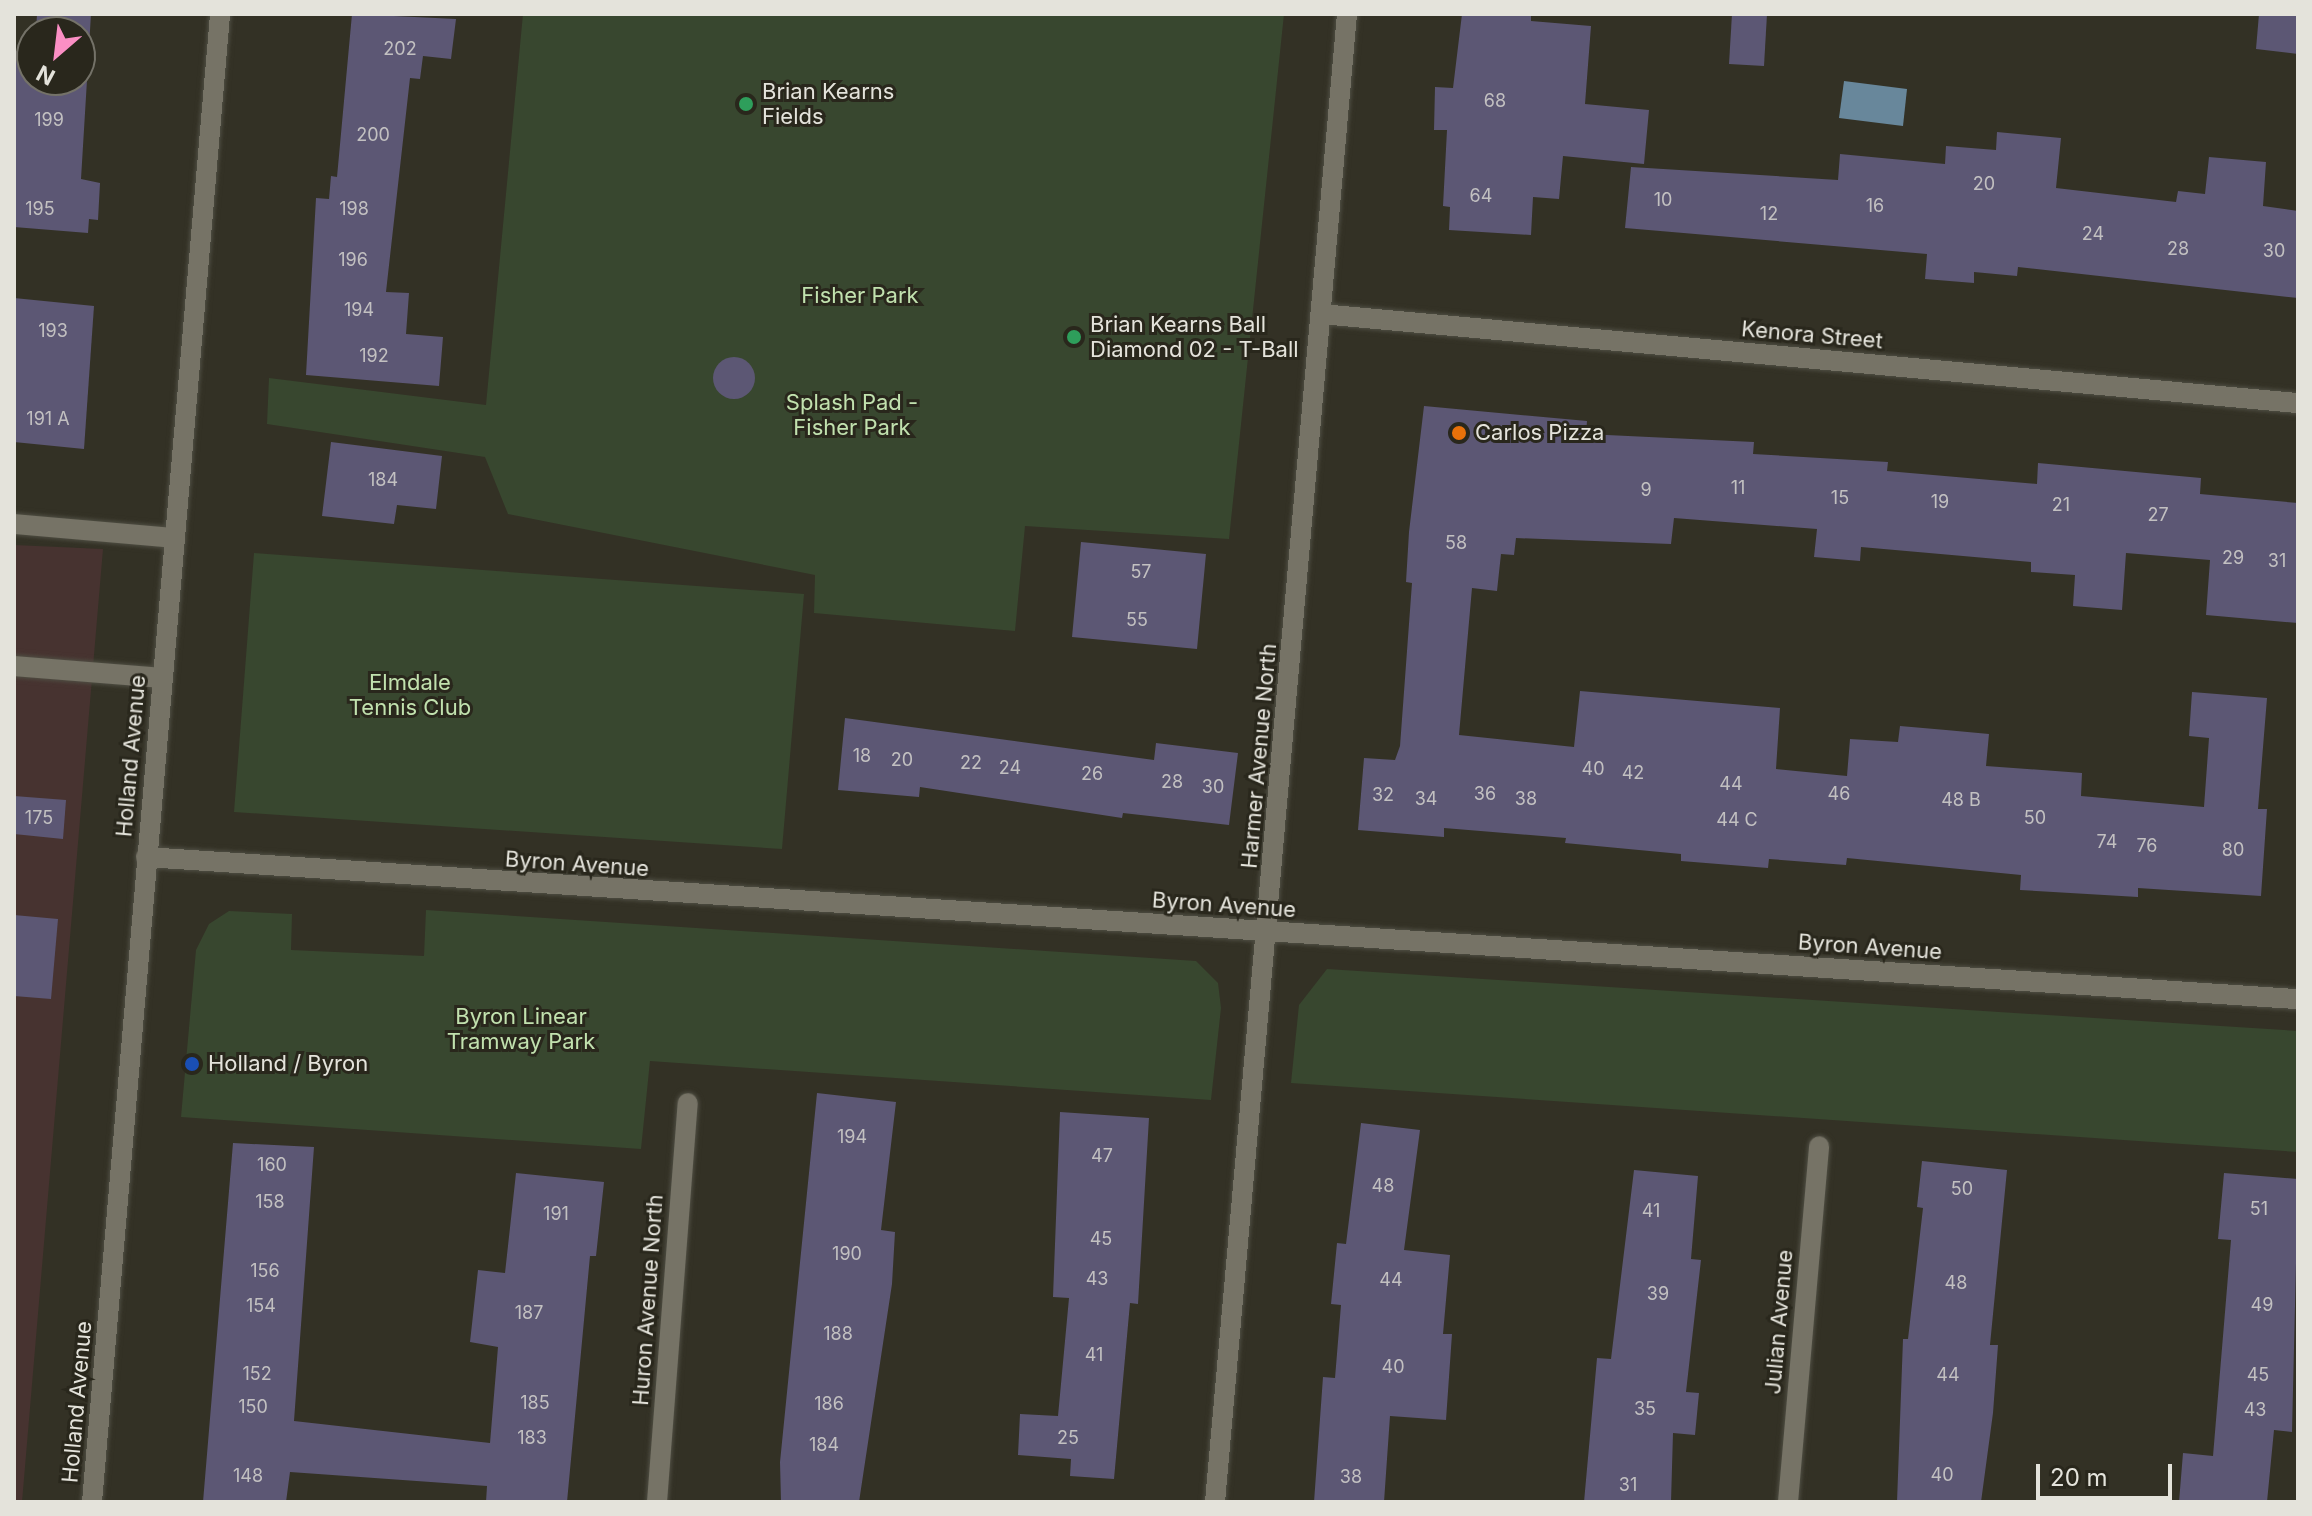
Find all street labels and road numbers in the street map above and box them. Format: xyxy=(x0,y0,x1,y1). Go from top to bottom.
street label: Kenora Street xyxy=(1740,316,1884,354)
street label: Harmer Avenue North xyxy=(1236,642,1282,870)
street label: Holland Avenue xyxy=(111,674,151,838)
street label: Byron Avenue xyxy=(504,846,650,882)
street label: Byron Avenue xyxy=(1151,887,1297,923)
street label: Byron Avenue xyxy=(1797,929,1943,965)
street label: Huron Avenue North xyxy=(627,1193,669,1407)
street label: Julian Avenue xyxy=(1760,1249,1798,1395)
street label: Holland Avenue xyxy=(57,1320,97,1484)

